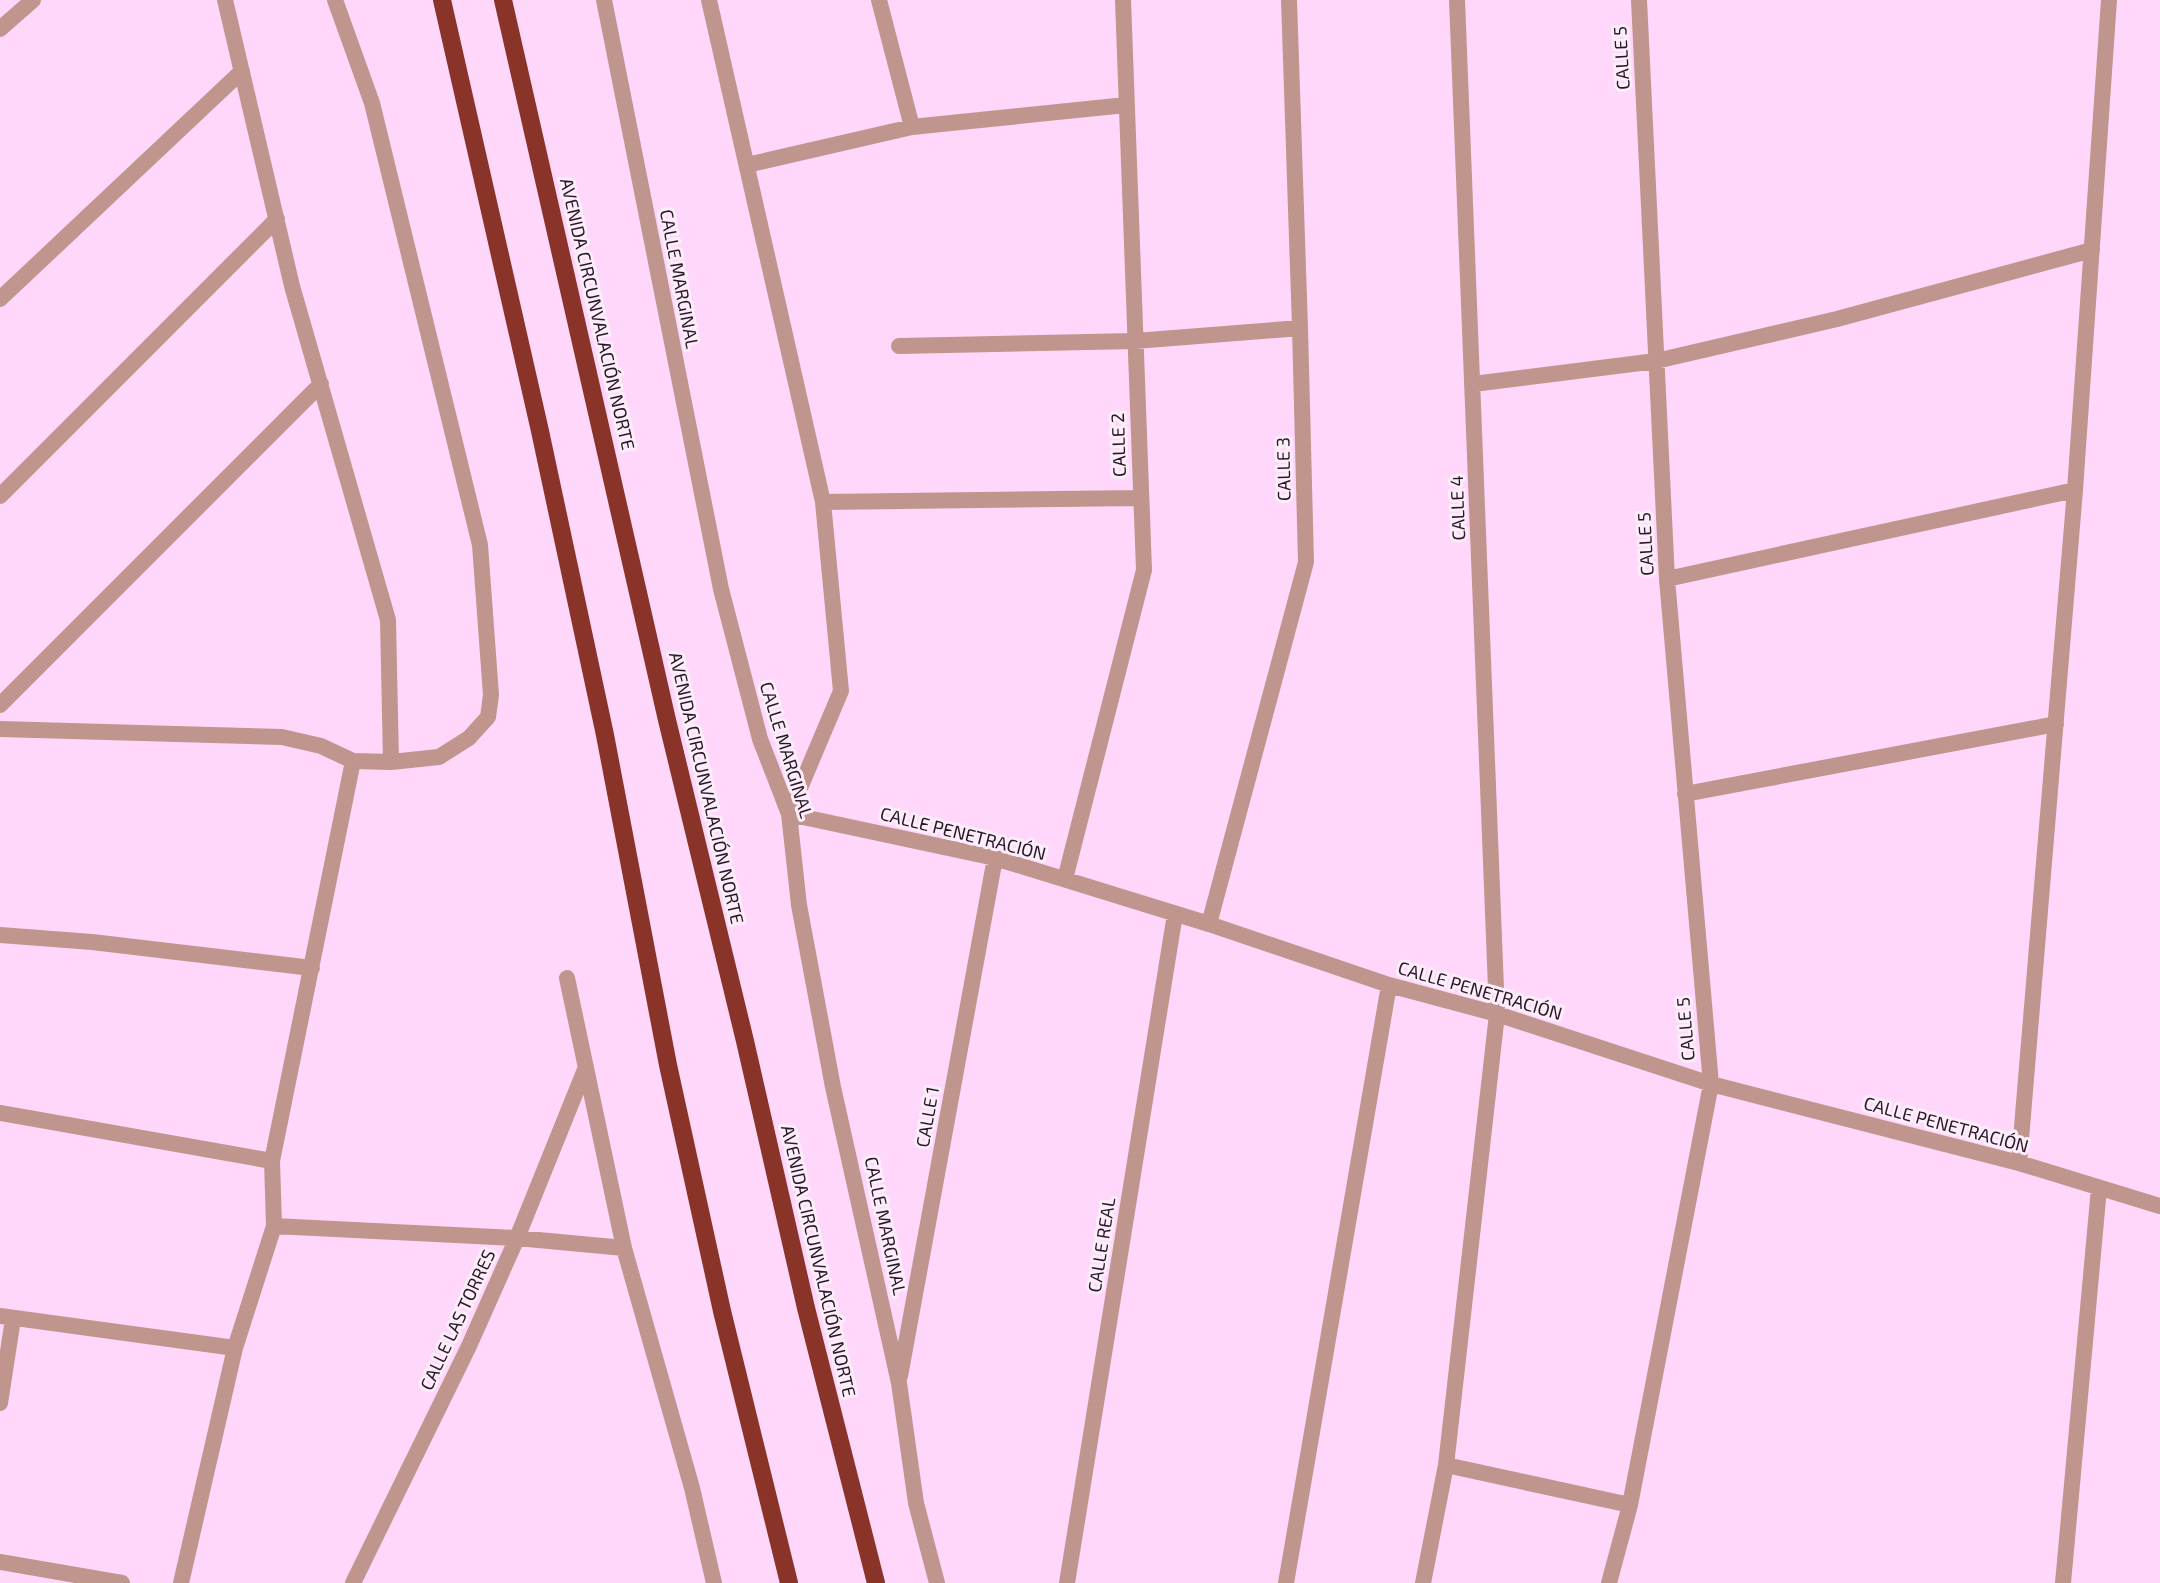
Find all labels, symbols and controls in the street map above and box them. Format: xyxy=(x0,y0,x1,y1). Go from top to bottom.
street label: CALLE 5 xyxy=(1608,26,1634,90)
street label: AVENIDA CIRCUNVALACIÓN NORTE xyxy=(556,176,640,452)
street label: CALLE MARGINAL xyxy=(656,207,704,350)
street label: CALLE 2 xyxy=(1106,413,1130,477)
street label: CALLE 3 xyxy=(1271,437,1295,501)
street label: CALLE 4 xyxy=(1445,475,1469,541)
street label: CALLE 5 xyxy=(1632,512,1658,576)
street label: AVENIDA CIRCUNVALACIÓN NORTE xyxy=(665,650,749,926)
street label: CALLE MARGINAL xyxy=(756,679,818,821)
street label: CALLE PENETRACIÓN xyxy=(878,802,1048,864)
street label: CALLE PENETRACIÓN xyxy=(1396,956,1565,1024)
street label: CALLE 5 xyxy=(1671,996,1699,1062)
street label: CALLE 1 xyxy=(911,1085,943,1149)
street label: CALLE PENETRACIÓN xyxy=(1861,1091,2031,1157)
street label: AVENIDA CIRCUNVALACIÓN NORTE xyxy=(777,1123,861,1399)
street label: CALLE MARGINAL xyxy=(861,1154,911,1297)
street label: CALLE REAL xyxy=(1083,1196,1119,1294)
street label: CALLE LAS TORRES xyxy=(415,1246,499,1393)

